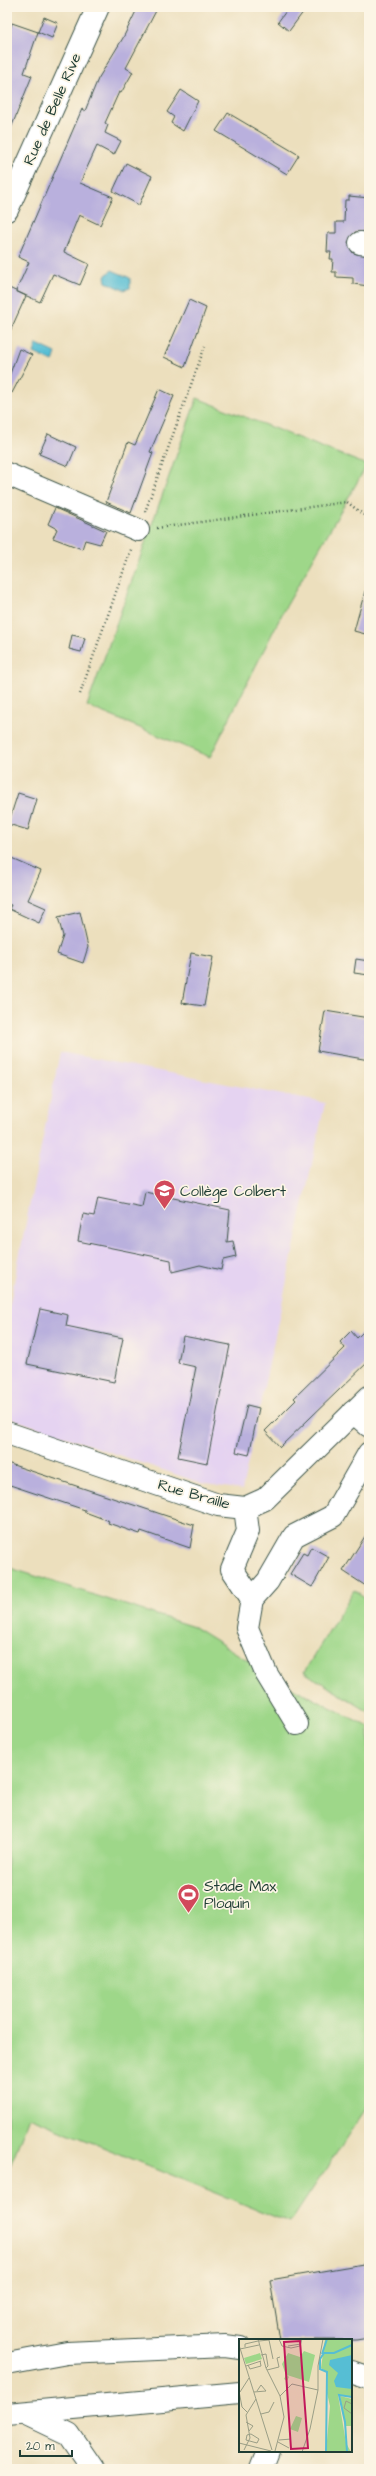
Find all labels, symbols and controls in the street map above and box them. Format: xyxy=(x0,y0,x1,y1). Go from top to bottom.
street label: Rue de Belle Rive xyxy=(18,50,87,169)
school or university icon: Collège Colbert xyxy=(152,1178,178,1211)
place label: Collège Colbert xyxy=(180,1181,286,1203)
street label: Rue Braille xyxy=(155,1474,232,1515)
place label: Stade Max Ploquin xyxy=(204,1876,277,1914)
sports icon: Stade Max Ploquin xyxy=(175,1882,201,1915)
inset map xyxy=(239,2339,352,2452)
scale bar xyxy=(20,2432,72,2458)
text: 20 m xyxy=(26,2438,55,2455)

